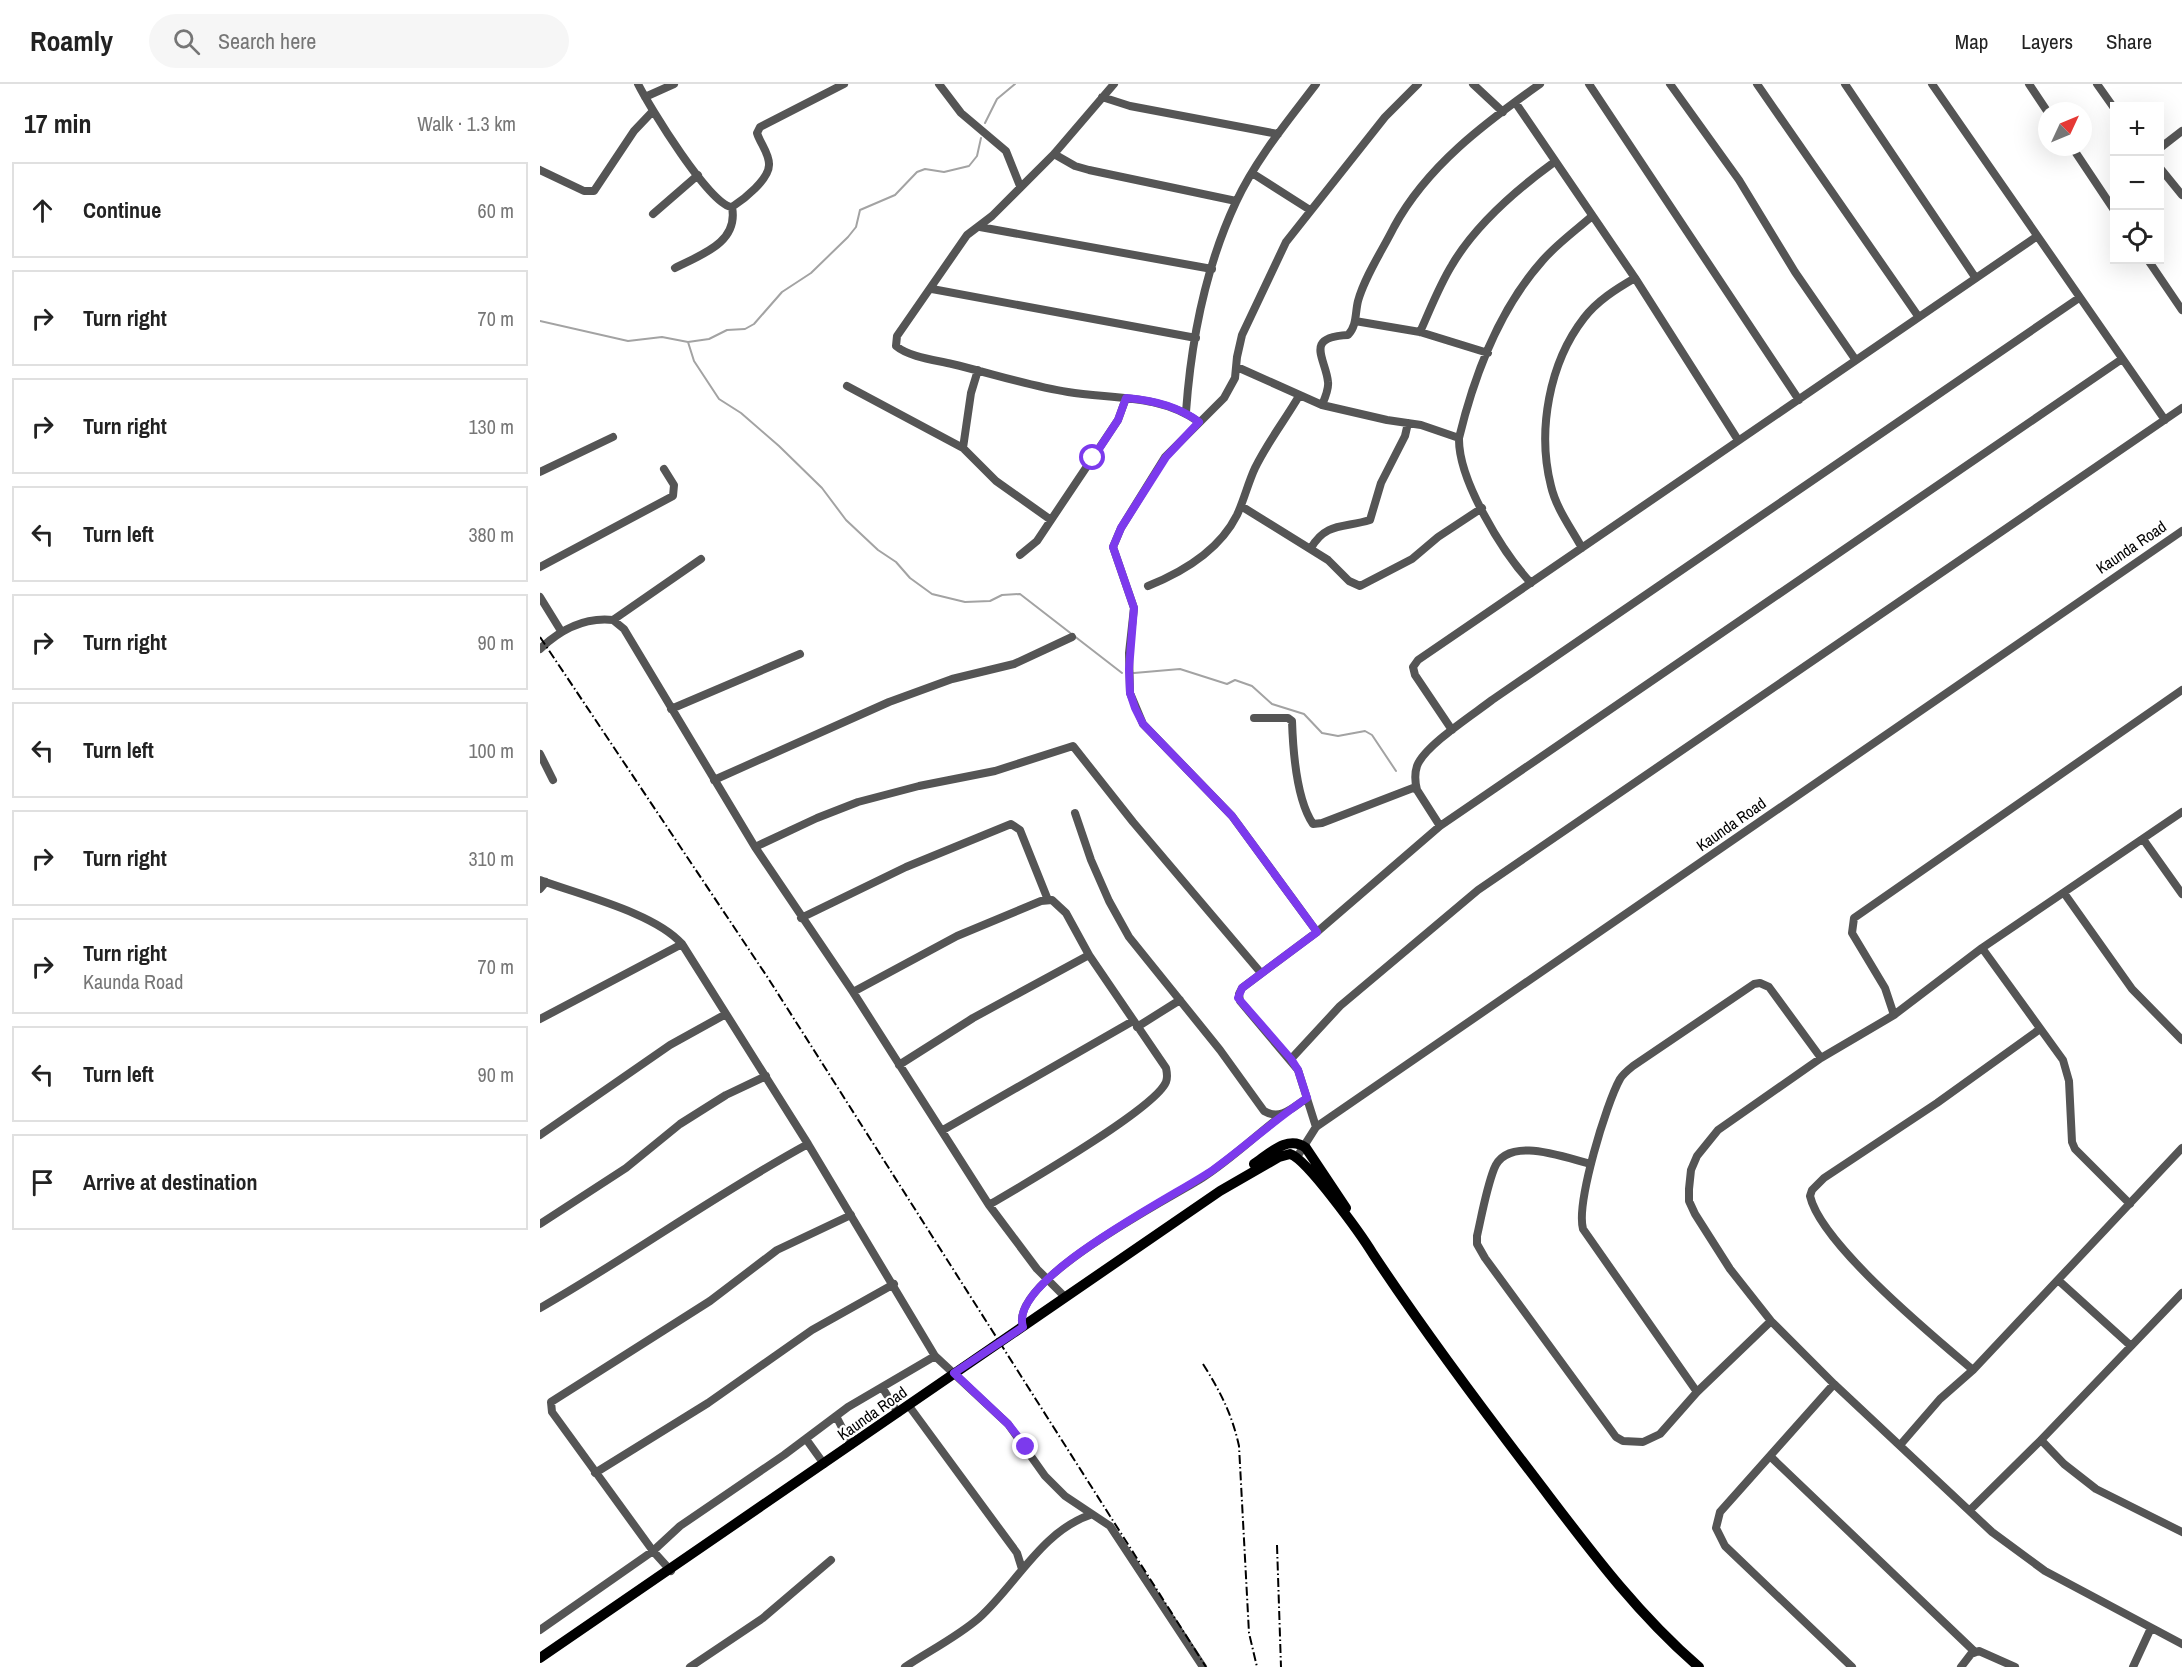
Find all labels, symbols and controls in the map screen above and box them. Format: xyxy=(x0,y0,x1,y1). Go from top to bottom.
search box xyxy=(149,14,569,68)
text: Roamly xyxy=(30,22,113,60)
icon: search xyxy=(170,25,203,58)
text: Search here xyxy=(218,26,316,56)
text: Map xyxy=(1955,27,1988,56)
text: Layers xyxy=(2021,27,2073,56)
text: Share xyxy=(2106,27,2152,56)
north arrow xyxy=(2038,102,2092,156)
map controls xyxy=(2110,102,2164,264)
button: + xyxy=(2110,102,2164,156)
text: 17 min xyxy=(24,106,92,141)
text: Walk · 1.3 km xyxy=(417,110,516,137)
button: − xyxy=(2110,156,2164,210)
icon: ahead xyxy=(26,194,59,227)
text: Continue xyxy=(83,195,161,225)
text: 60 m xyxy=(478,197,514,224)
button: locate xyxy=(2110,210,2164,264)
icon: right xyxy=(26,302,59,335)
text: Turn right xyxy=(83,303,167,333)
text: 70 m xyxy=(478,305,514,332)
icon: right xyxy=(26,410,59,443)
text: Turn right xyxy=(83,411,167,441)
text: 130 m xyxy=(468,413,514,440)
route start xyxy=(1079,444,1105,470)
street label: Kaunda Road xyxy=(2092,515,2170,579)
icon: left xyxy=(26,518,59,551)
text: Turn left xyxy=(83,519,154,549)
text: 380 m xyxy=(468,521,514,548)
icon: right xyxy=(26,626,59,659)
text: Turn right xyxy=(83,627,167,657)
text: 90 m xyxy=(478,629,514,656)
icon: left xyxy=(26,734,59,767)
text: Turn left xyxy=(83,735,154,765)
text: 100 m xyxy=(468,737,514,764)
street label: Kaunda Road xyxy=(1692,792,1770,856)
icon: right xyxy=(26,842,59,875)
text: Turn right xyxy=(83,843,167,873)
text: 310 m xyxy=(468,845,514,872)
text: Turn right xyxy=(83,938,167,968)
icon: right xyxy=(26,950,59,983)
text: 70 m xyxy=(478,953,514,980)
text: Kaunda Road xyxy=(83,968,183,995)
icon: left xyxy=(26,1058,59,1091)
text: Turn left xyxy=(83,1059,154,1089)
text: 90 m xyxy=(478,1061,514,1088)
icon: arrive xyxy=(26,1166,59,1199)
text: Arrive at destination xyxy=(83,1167,257,1197)
street label: Kaunda Road xyxy=(833,1381,911,1445)
route end xyxy=(1012,1433,1038,1459)

